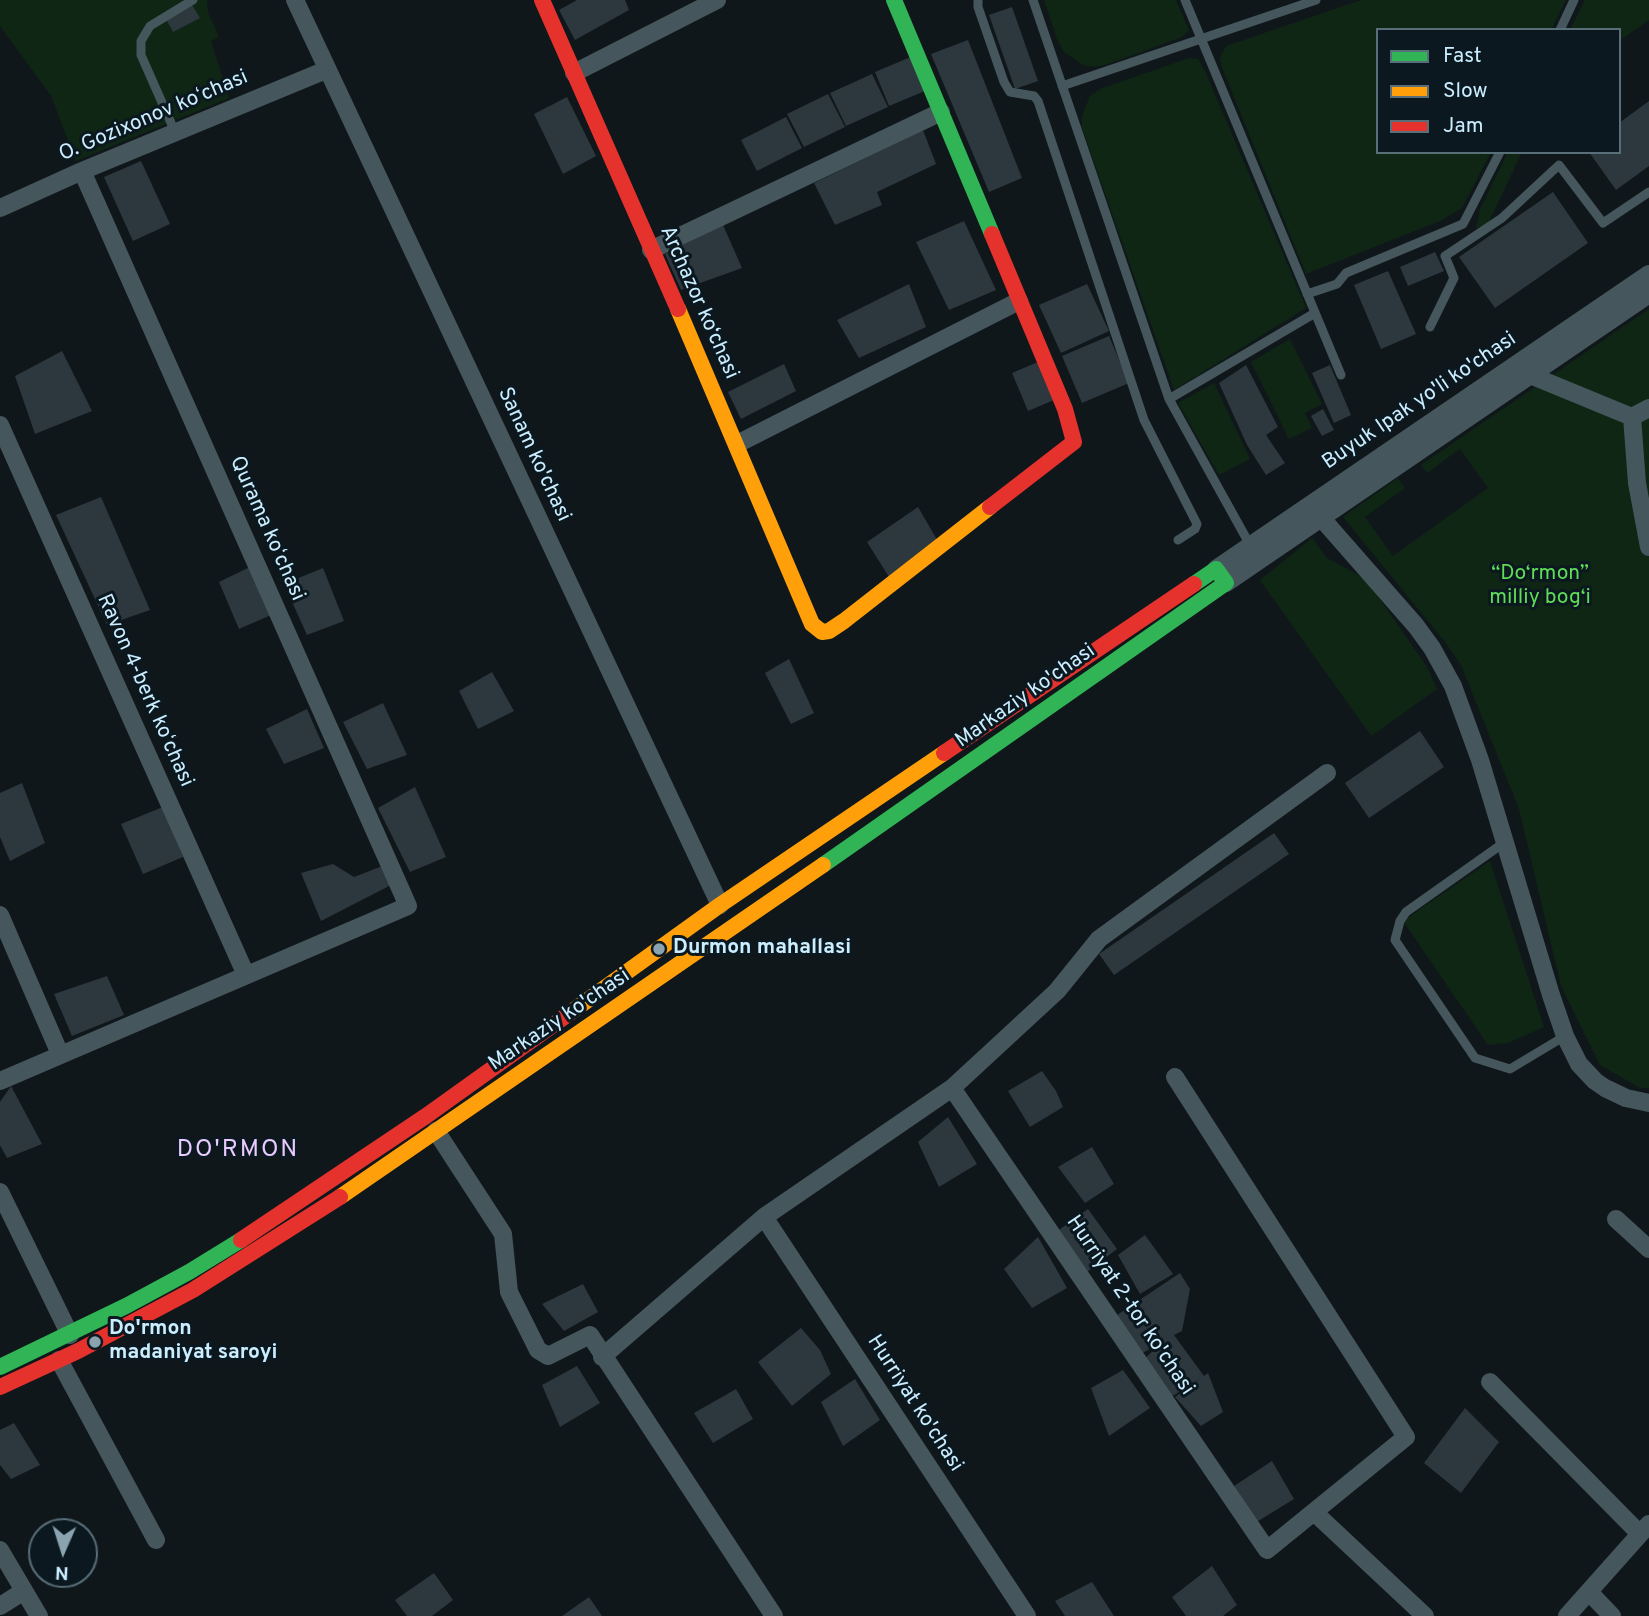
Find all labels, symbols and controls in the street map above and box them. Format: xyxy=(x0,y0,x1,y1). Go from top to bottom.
legend xyxy=(1376,28,1621,154)
text: Fast xyxy=(1443,43,1482,70)
street label: O. Gozixonov koʻchasi xyxy=(56,66,252,168)
text: Slow xyxy=(1443,78,1488,105)
text: Jam xyxy=(1443,113,1484,140)
street label: Archazor ko‘chasi xyxy=(653,222,743,384)
street label: Buyuk Ipak yo'li ko'chasi xyxy=(1318,328,1522,476)
street label: Sanam ko'chasi xyxy=(491,384,575,526)
street label: Qurama koʻchasi xyxy=(223,453,309,605)
park label: “Do‘rmon” milliy bog‘i xyxy=(1489,562,1591,612)
street label: Ravon 4-berk koʻchasi xyxy=(90,591,198,791)
street label: Markaziy ko'chasi xyxy=(951,639,1101,755)
place label: Durmon mahallasi xyxy=(673,936,851,962)
marker: Durmon mahallasi xyxy=(651,941,667,957)
street label: Markaziy ko'chasi xyxy=(485,965,635,1077)
district label: DO'RMON xyxy=(178,1137,298,1165)
street label: Hurriyat 2-tor ko'chasi xyxy=(1059,1211,1199,1401)
place label: Do'rmon madaniyat saroyi xyxy=(109,1317,278,1367)
street label: Hurriyat ko'chasi xyxy=(860,1331,968,1477)
marker: Do'rmon madaniyat saroyi xyxy=(87,1334,103,1350)
north arrow xyxy=(28,1518,98,1588)
text: N xyxy=(55,1560,69,1584)

